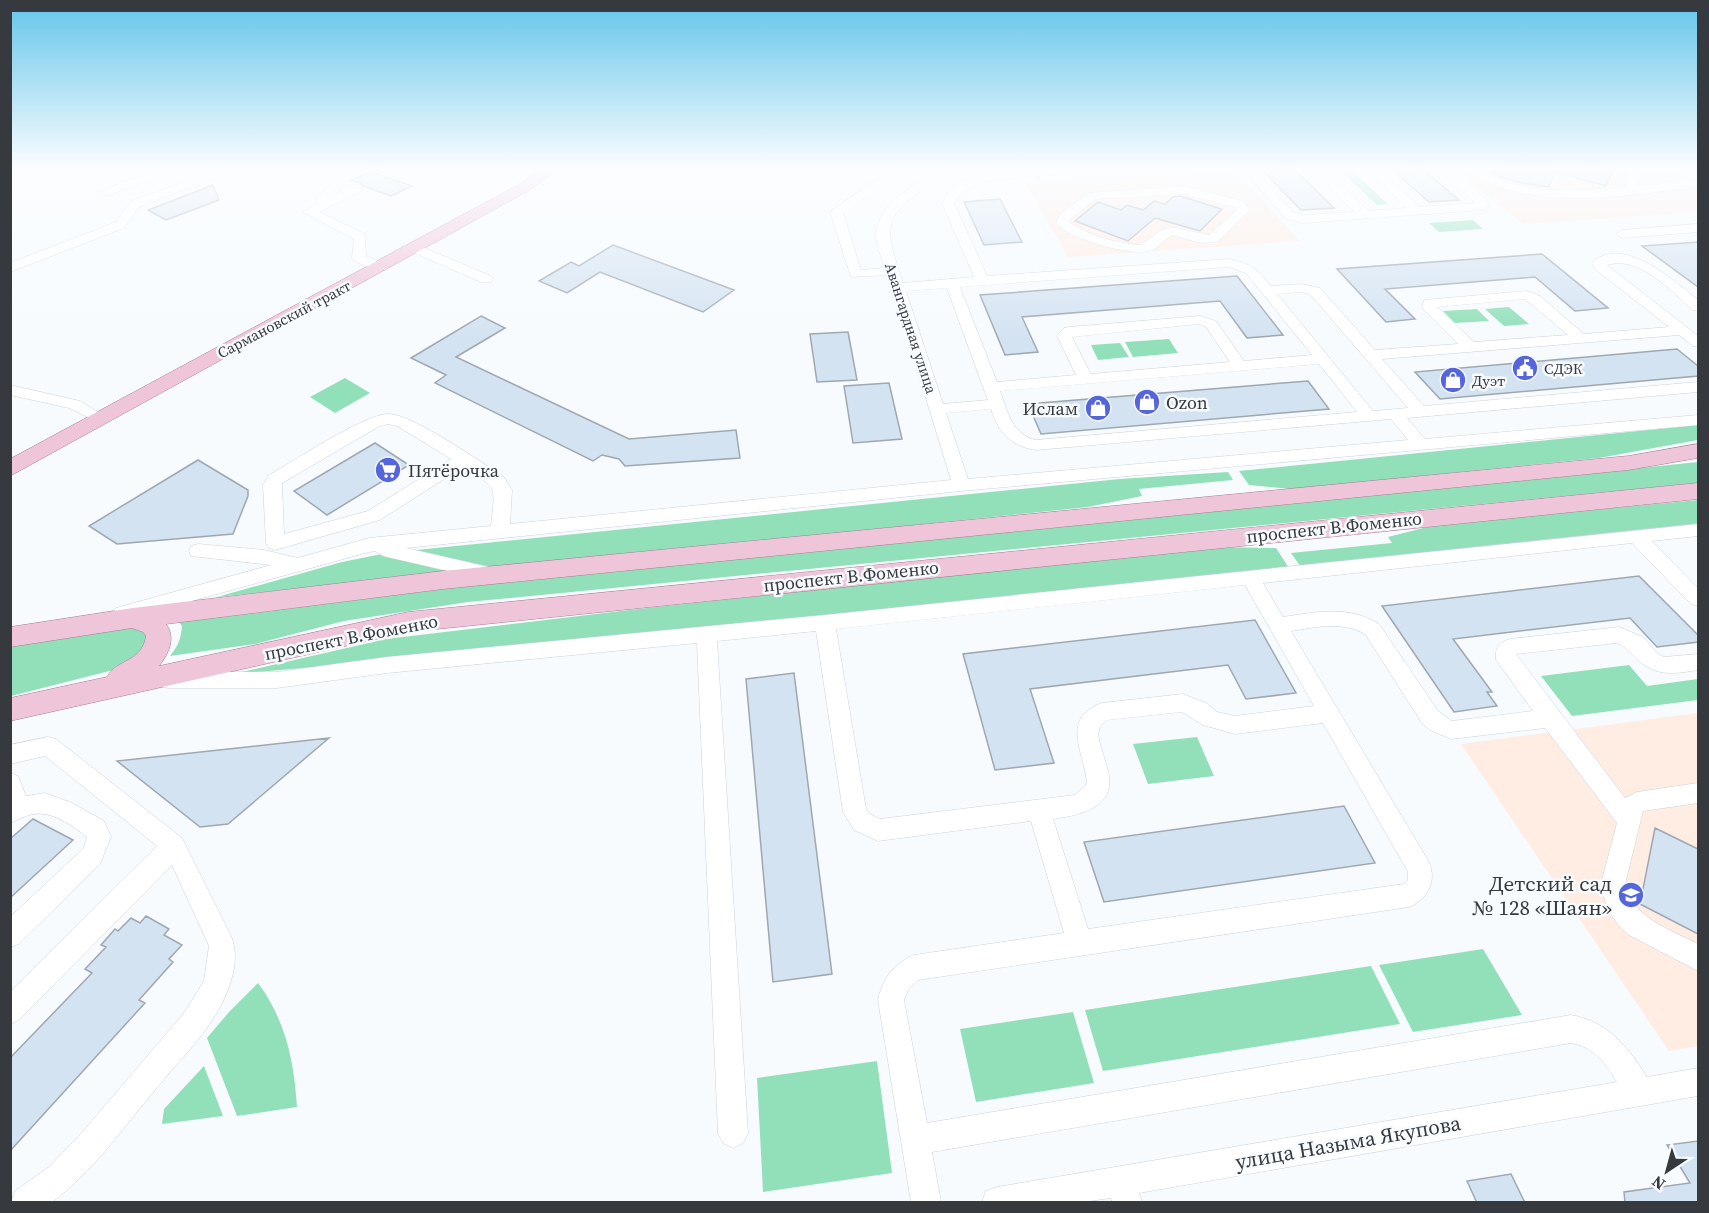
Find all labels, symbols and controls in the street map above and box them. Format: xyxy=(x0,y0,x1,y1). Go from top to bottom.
street label: Авангардная улица xyxy=(880,260,942,397)
street label: Сармановский тракт xyxy=(214,275,354,363)
public building icon: СДЭК xyxy=(1510,353,1540,383)
place label: СДЭК xyxy=(1544,358,1583,379)
shop icon: Дуэт xyxy=(1438,365,1468,395)
place label: Дуэт xyxy=(1472,370,1505,391)
shop icon: Ozon xyxy=(1132,387,1162,417)
place label: Ozon xyxy=(1166,390,1208,415)
shop icon: Ислам xyxy=(1083,393,1113,423)
place label: Ислам xyxy=(1023,396,1078,421)
supermarket icon: Пятёрочка xyxy=(373,455,403,485)
place label: Пятёрочка xyxy=(408,458,500,483)
street label: проспект В.Фоменко xyxy=(1245,505,1423,549)
street label: проспект В.Фоменко xyxy=(762,554,940,598)
street label: проспект В.Фоменко xyxy=(262,608,440,666)
place label: Детский сад № 128 «Шаян» xyxy=(1471,869,1612,922)
school or university icon: Детский сад № 128 «Шаян» xyxy=(1616,880,1646,910)
street label: улица Назыма Якупова xyxy=(1233,1108,1463,1176)
north arrow xyxy=(1637,1141,1697,1201)
text: N xyxy=(1647,1171,1669,1195)

